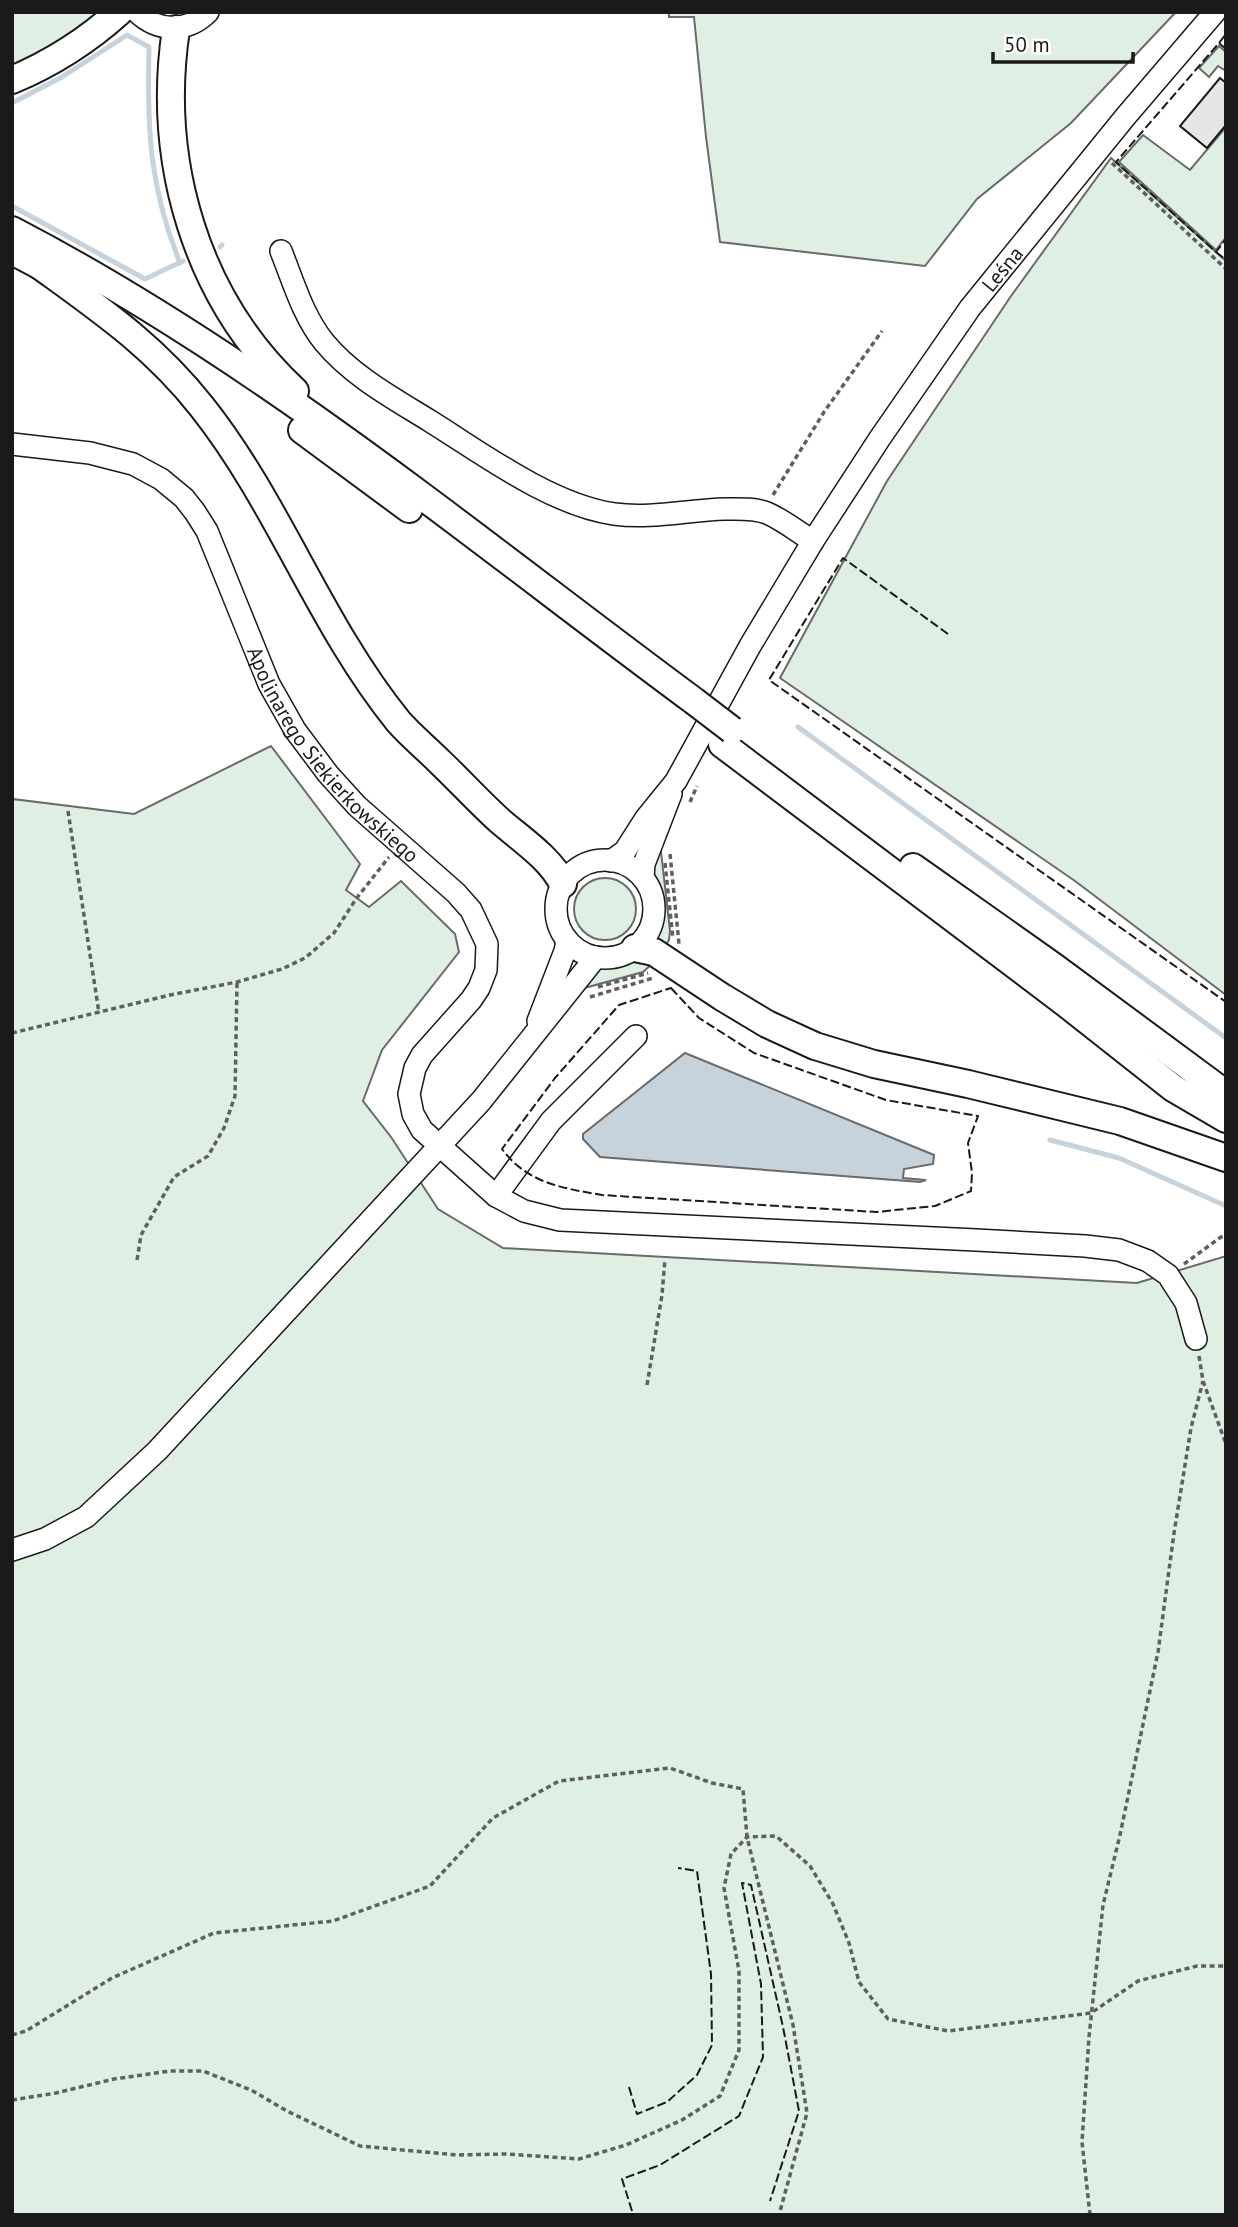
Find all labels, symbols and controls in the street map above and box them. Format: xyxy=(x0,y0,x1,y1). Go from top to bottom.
scale bar xyxy=(993,21,1133,65)
text: 50 m xyxy=(1004,31,1050,58)
street label: Leśna xyxy=(975,240,1029,297)
street label: Apolinarego Siekierkowskiego xyxy=(242,642,425,868)

